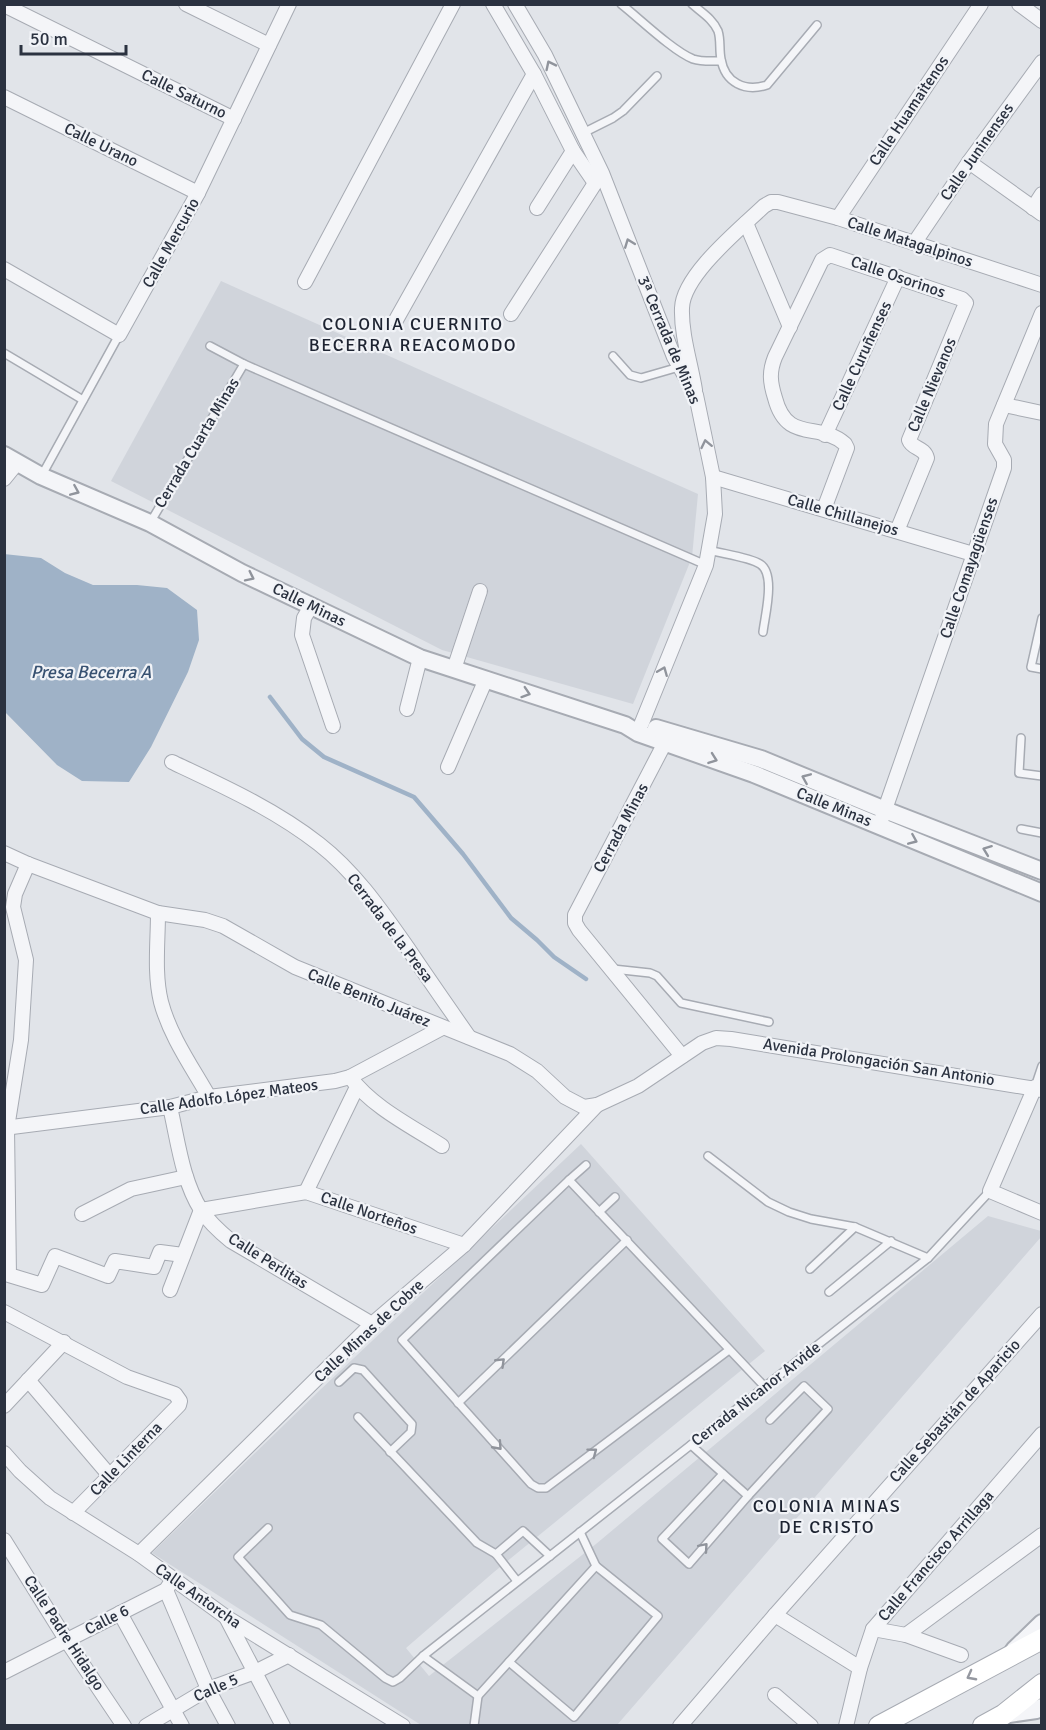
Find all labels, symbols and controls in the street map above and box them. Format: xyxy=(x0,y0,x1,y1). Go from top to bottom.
scale bar xyxy=(21,18,126,56)
text: 50 m xyxy=(30,28,68,50)
street label: Calle Huamaitenos xyxy=(865,52,953,170)
one-way arrow xyxy=(546,61,557,72)
street label: Calle Saturno xyxy=(138,65,230,123)
street label: Calle Juninenses xyxy=(936,99,1018,205)
street label: Calle Urano xyxy=(61,119,141,171)
street label: Calle Mercurio xyxy=(138,194,204,292)
street label: Calle Matagalpinos xyxy=(845,212,975,272)
one-way arrow xyxy=(624,239,636,250)
street label: Calle Osorinos xyxy=(848,251,948,303)
street label: 3ª Cerrada de Minas xyxy=(633,273,705,407)
street label: Calle Curuñenses xyxy=(828,298,896,414)
district label: COLONIA CUERNITO BECERRA REACOMODO xyxy=(309,313,517,356)
street label: Calle Nievanos xyxy=(903,335,961,435)
street label: Cerrada Cuarta Minas xyxy=(150,374,244,512)
one-way arrow xyxy=(700,439,713,449)
one-way arrow xyxy=(69,484,80,496)
street label: Calle Chillanejos xyxy=(785,490,901,540)
street label: Calle Comayagüenses xyxy=(935,495,1003,641)
one-way arrow xyxy=(244,569,255,581)
street label: Calle Minas xyxy=(269,579,349,631)
water label: Presa Becerra A xyxy=(31,661,151,683)
one-way arrow xyxy=(656,666,668,677)
one-way arrow xyxy=(520,685,531,698)
one-way arrow xyxy=(707,751,718,764)
one-way arrow xyxy=(801,773,812,785)
street label: Cerrada Minas xyxy=(589,780,653,876)
street label: Calle Minas xyxy=(793,783,875,831)
one-way arrow xyxy=(907,833,918,845)
one-way arrow xyxy=(982,844,993,857)
street label: Cerrada de la Presa xyxy=(343,870,437,986)
street label: Calle Benito Juárez xyxy=(305,964,433,1032)
street label: Avenida Prolongación San Antonio xyxy=(762,1034,996,1090)
street label: Calle Adolfo López Mateos xyxy=(139,1075,319,1119)
street label: Calle Norteños xyxy=(318,1187,420,1239)
street label: Calle Perlitas xyxy=(224,1229,312,1293)
street label: Calle Minas de Cobre xyxy=(310,1275,428,1387)
street label: Calle Sebastián de Aparicio xyxy=(885,1335,1025,1487)
street label: Cerrada Nicanor Arvide xyxy=(687,1337,825,1451)
one-way arrow xyxy=(494,1358,504,1369)
street label: Calle Linterna xyxy=(86,1418,166,1500)
one-way arrow xyxy=(491,1439,502,1450)
one-way arrow xyxy=(586,1449,597,1460)
street label: Calle Francisco Arrillaga xyxy=(874,1486,998,1626)
district label: COLONIA MINAS DE CRISTO xyxy=(753,1495,901,1538)
one-way arrow xyxy=(697,1543,708,1554)
street label: Calle Antorcha xyxy=(151,1559,245,1633)
street label: Calle Padre Hidalgo xyxy=(19,1571,109,1695)
street label: Calle 6 xyxy=(82,1600,132,1640)
street label: Calle 5 xyxy=(191,1669,241,1707)
one-way arrow xyxy=(967,1669,978,1680)

